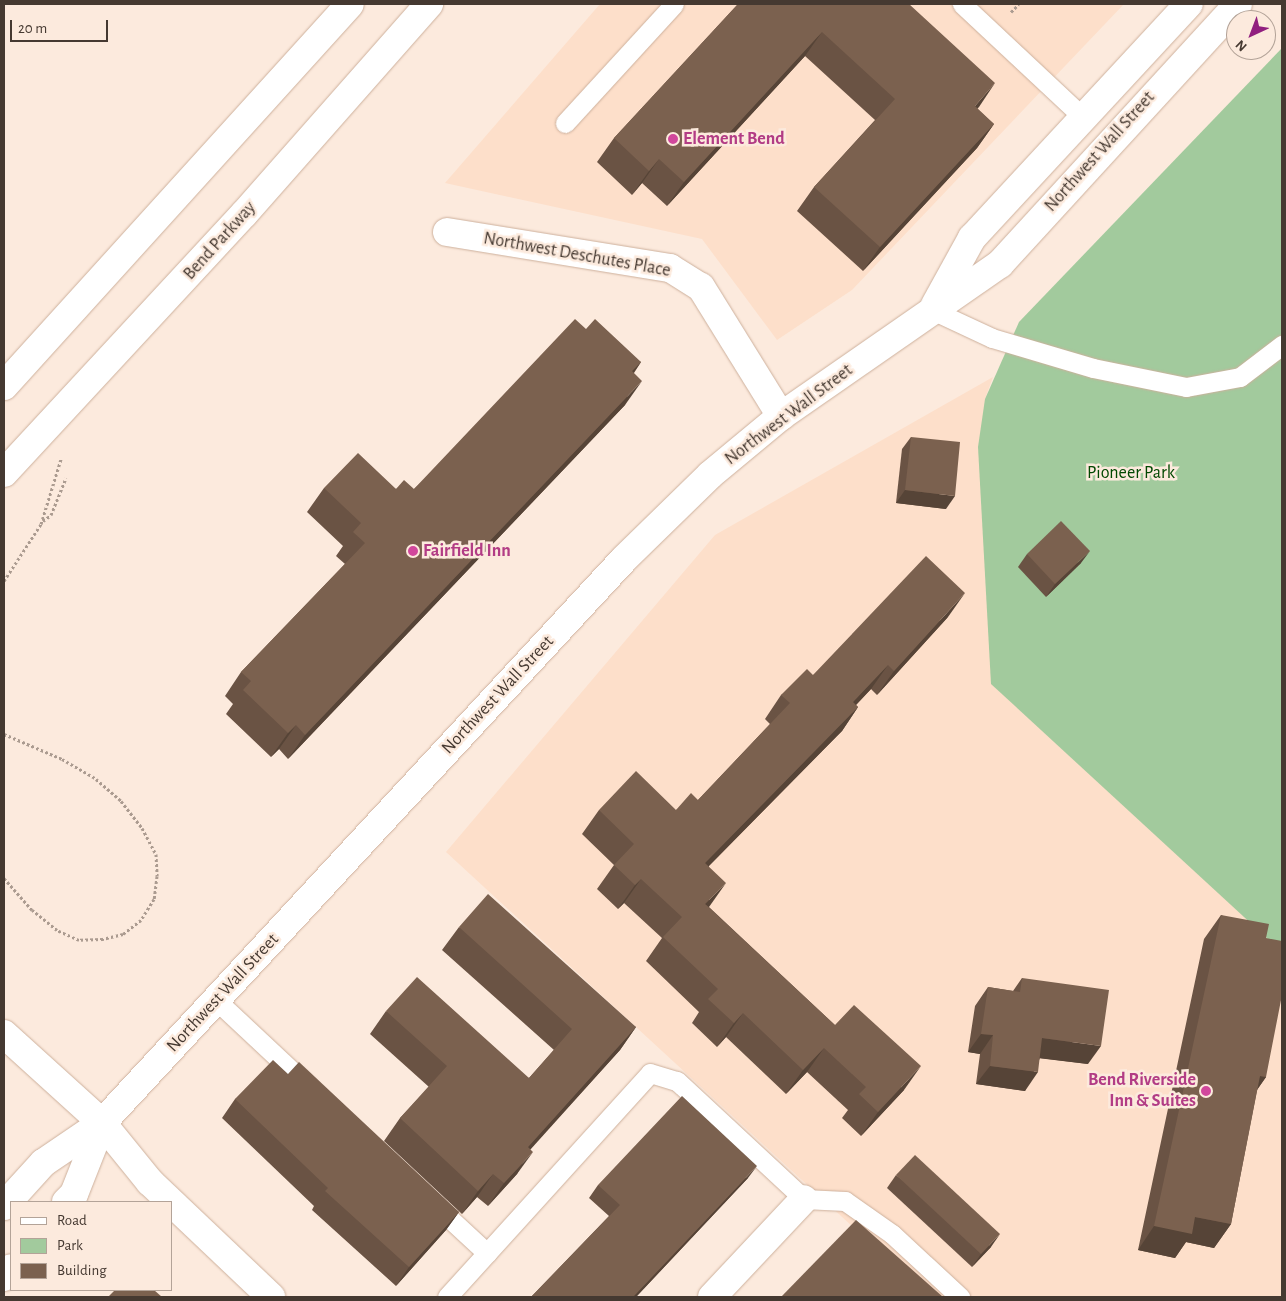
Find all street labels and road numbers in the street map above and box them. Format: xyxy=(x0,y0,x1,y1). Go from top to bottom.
street label: Northwest Wall Street xyxy=(1040,87,1160,217)
street label: Bend Parkway xyxy=(179,197,261,285)
street label: Northwest Deschutes Place xyxy=(482,228,672,282)
street label: Northwest Wall Street xyxy=(721,360,857,470)
street label: Northwest Wall Street xyxy=(437,631,559,759)
street label: Northwest Wall Street xyxy=(162,929,284,1057)

